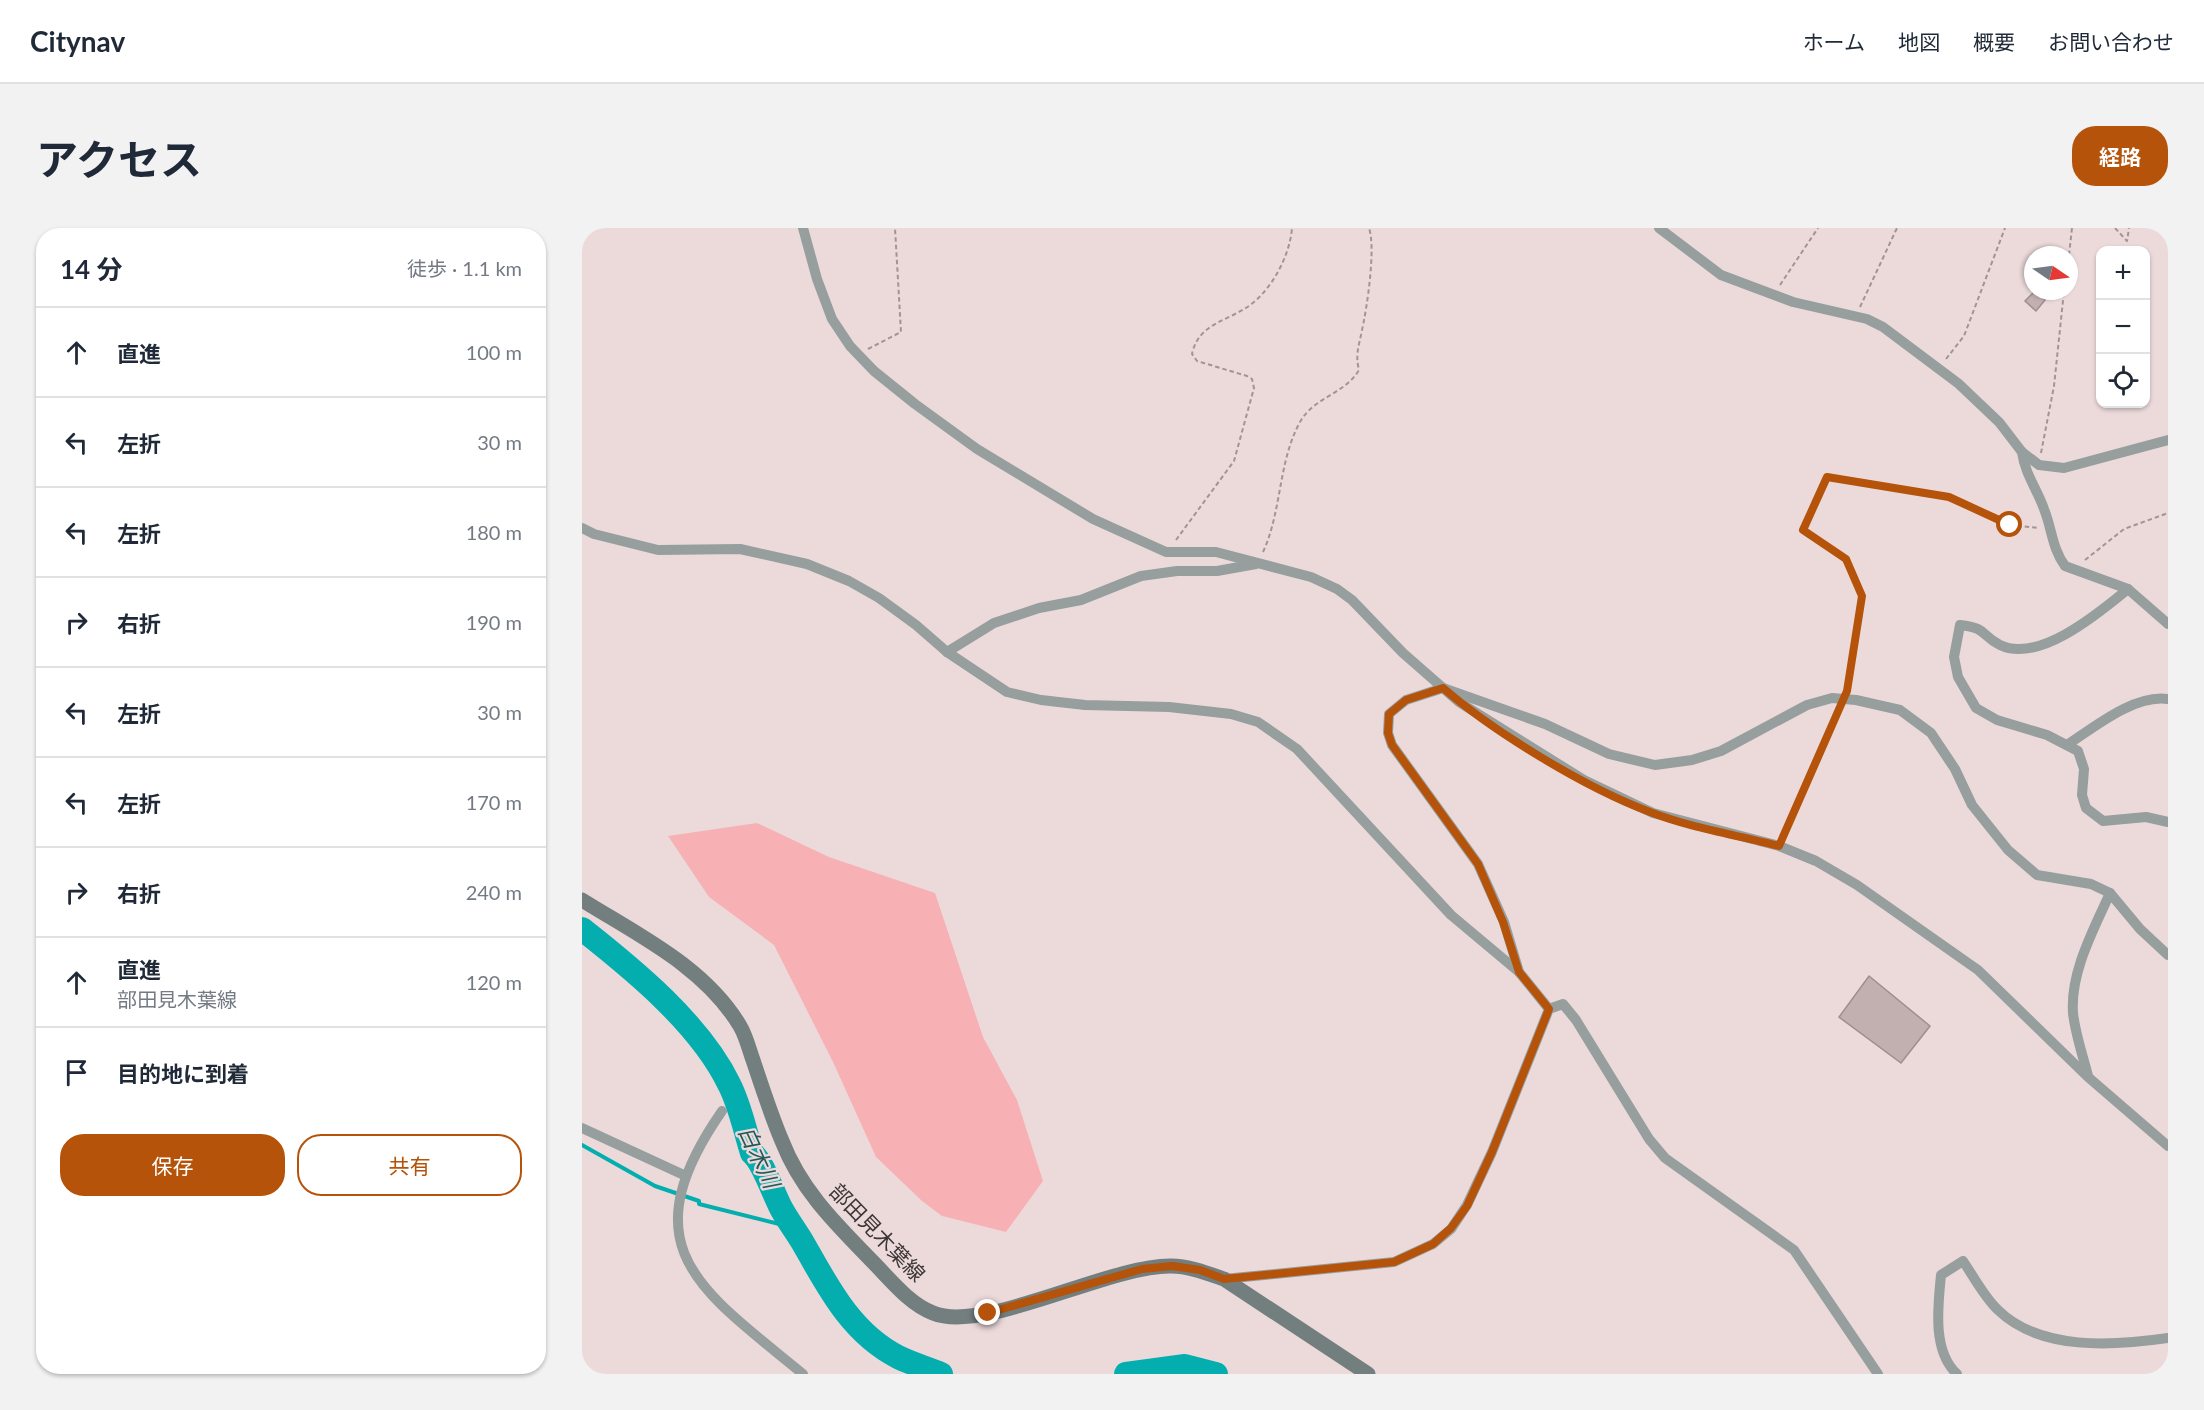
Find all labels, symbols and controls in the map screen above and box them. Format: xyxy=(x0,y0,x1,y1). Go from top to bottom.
text: Citynav xyxy=(30,24,125,58)
text: ホーム xyxy=(1803,29,1865,54)
text: 地図 xyxy=(1898,29,1940,54)
text: 概要 xyxy=(1973,29,2015,54)
text: お問い合わせ xyxy=(2048,29,2174,54)
button: 経路 xyxy=(2072,126,2168,186)
text: アクセス xyxy=(36,134,202,184)
north arrow xyxy=(2024,246,2078,300)
map controls xyxy=(2096,246,2150,408)
button: + xyxy=(2096,246,2150,300)
text: 14 分 xyxy=(60,253,122,285)
text: 徒歩 · 1.1 km xyxy=(407,256,522,280)
button: − xyxy=(2096,300,2150,354)
icon: ahead xyxy=(60,336,93,369)
text: 直進 xyxy=(117,340,161,367)
text: 100 m xyxy=(466,340,522,364)
button: locate xyxy=(2096,354,2150,408)
icon: left xyxy=(60,426,93,459)
text: 左折 xyxy=(117,430,161,457)
text: 30 m xyxy=(477,430,522,454)
route start xyxy=(1996,511,2022,537)
icon: left xyxy=(60,516,93,549)
text: 左折 xyxy=(117,520,161,547)
text: 180 m xyxy=(466,520,522,544)
icon: right xyxy=(60,606,93,639)
text: 右折 xyxy=(117,610,161,637)
text: 190 m xyxy=(466,610,522,634)
icon: left xyxy=(60,696,93,729)
text: 左折 xyxy=(117,700,161,727)
text: 30 m xyxy=(477,700,522,724)
icon: left xyxy=(60,786,93,819)
text: 左折 xyxy=(117,790,161,817)
text: 170 m xyxy=(466,790,522,814)
icon: right xyxy=(60,876,93,909)
text: 右折 xyxy=(117,880,161,907)
text: 240 m xyxy=(466,880,522,904)
text: 直進 xyxy=(117,956,161,983)
icon: ahead xyxy=(60,966,93,999)
text: 120 m xyxy=(466,970,522,994)
text: 部田見木葉線 xyxy=(117,987,237,1011)
icon: arrive xyxy=(60,1056,93,1089)
text: 目的地に到着 xyxy=(117,1060,249,1087)
water label: 白木川 xyxy=(733,1121,786,1194)
button: 保存 xyxy=(60,1134,285,1196)
button: 共有 xyxy=(297,1134,522,1196)
street label: 部田見木葉線 xyxy=(825,1178,931,1286)
route end xyxy=(974,1299,1000,1325)

